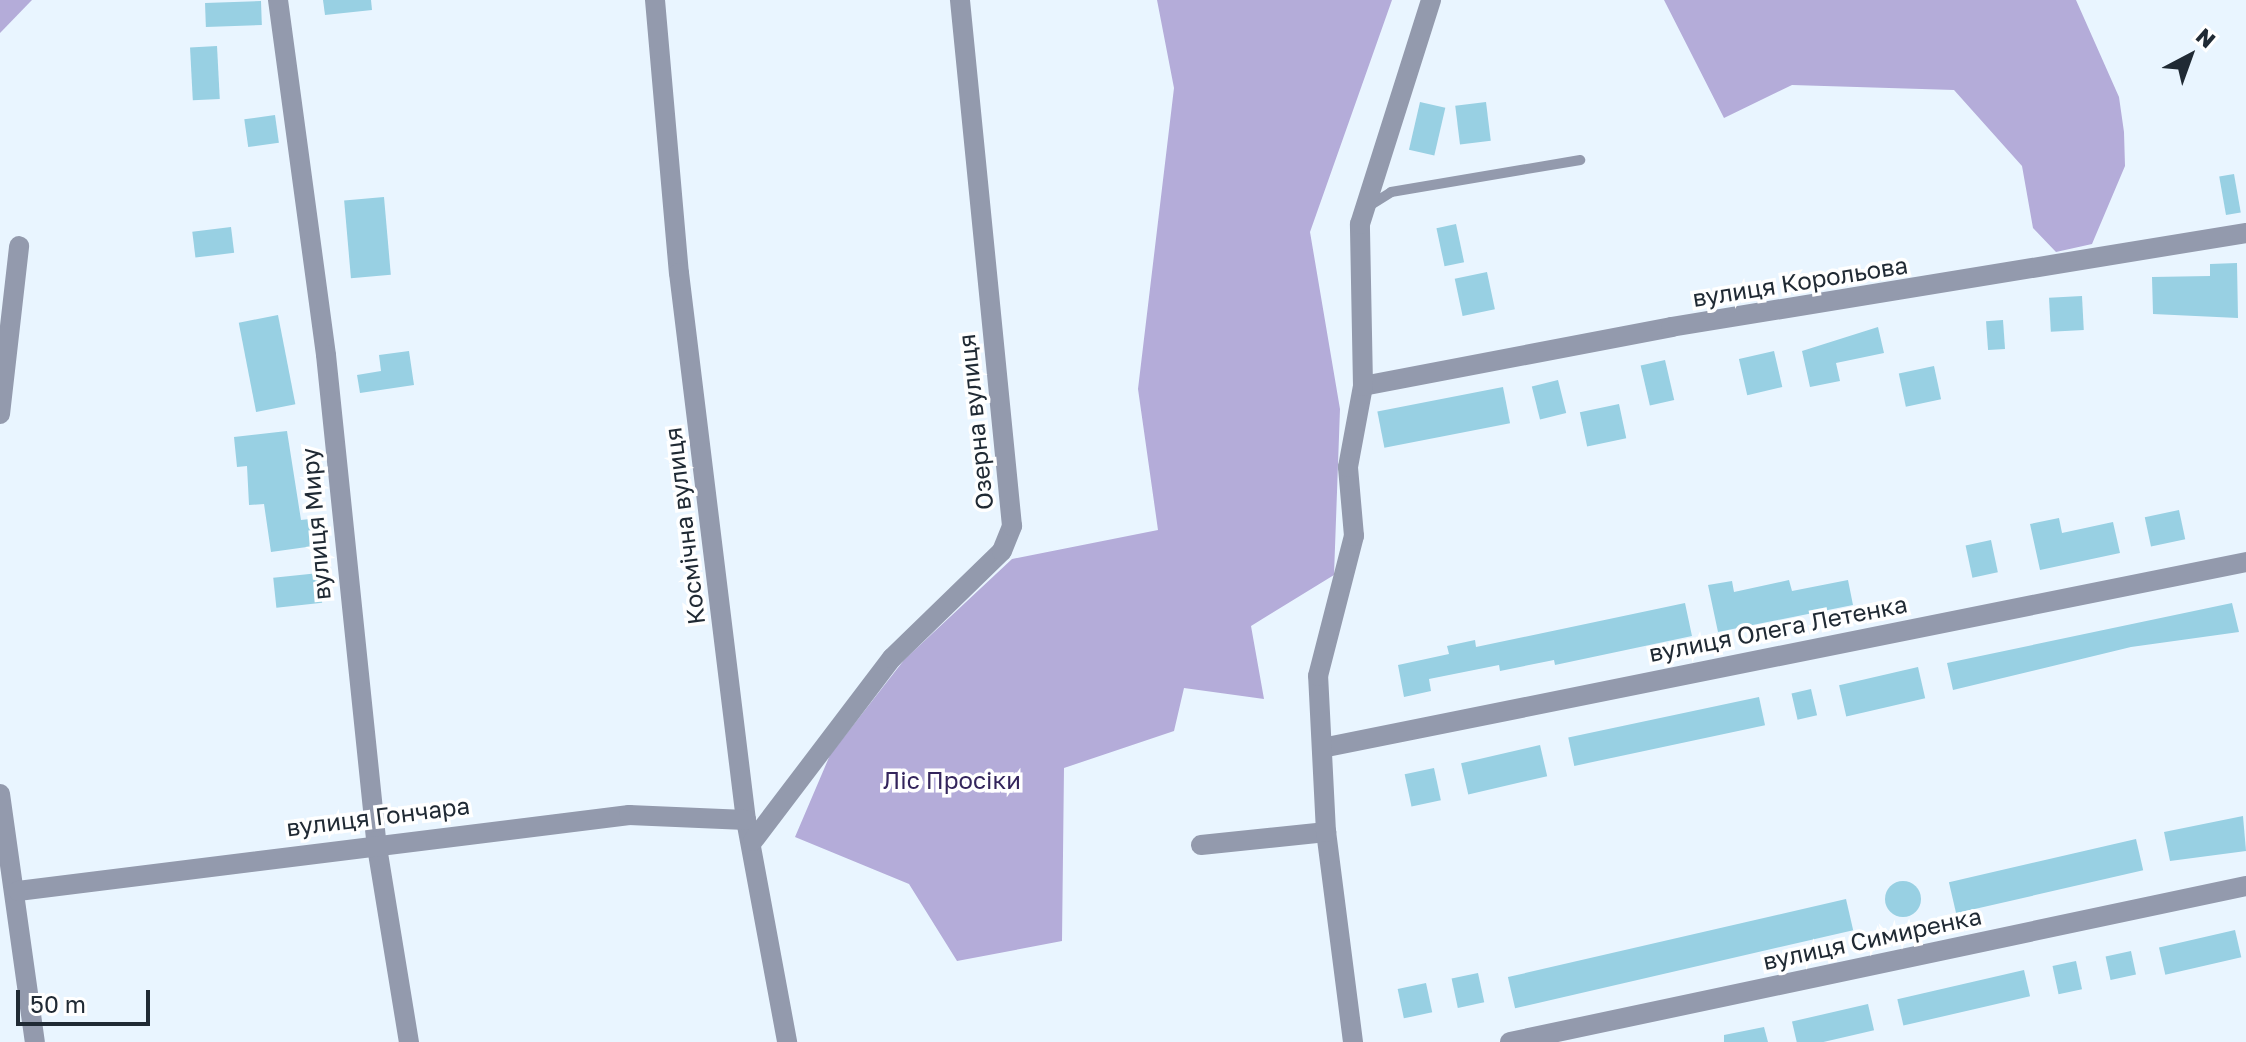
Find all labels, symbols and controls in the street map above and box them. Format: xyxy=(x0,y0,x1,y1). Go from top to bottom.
north arrow xyxy=(2150,16,2230,96)
text: N xyxy=(2191,22,2221,53)
street label: вулиця Корольова xyxy=(1690,250,1910,312)
street label: Озерна вулиця xyxy=(951,333,999,511)
street label: Космічна вулиця xyxy=(658,426,710,626)
street label: вулиця Миру xyxy=(294,447,336,601)
street label: вулиця Олега Летенка xyxy=(1646,589,1910,667)
park label: Ліс Просіки xyxy=(883,766,1021,794)
street label: вулиця Гончара xyxy=(285,790,471,842)
street label: вулиця Симиренка xyxy=(1760,901,1984,975)
scale bar xyxy=(20,974,154,1024)
text: 50 m xyxy=(30,989,86,1018)

